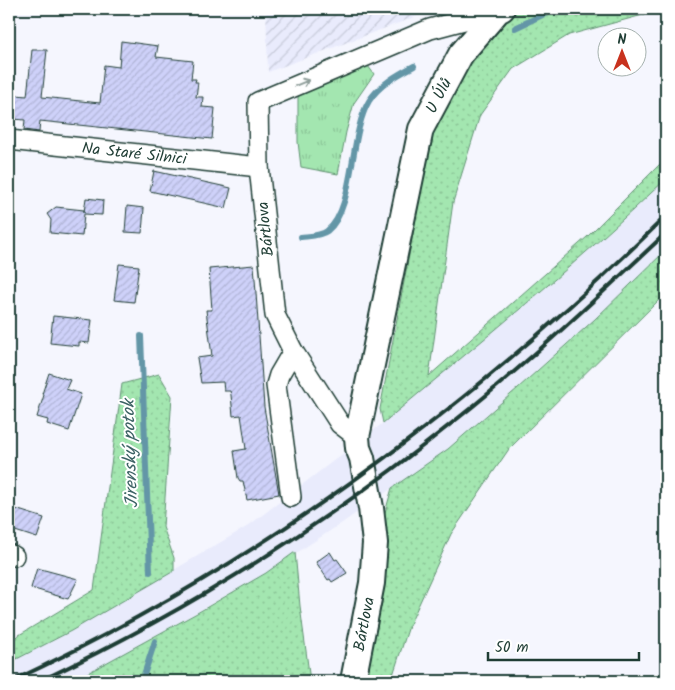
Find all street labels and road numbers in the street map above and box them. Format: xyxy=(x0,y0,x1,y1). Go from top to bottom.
street label: U Úlů xyxy=(419,73,459,118)
street label: Na Staré Silnici xyxy=(81,135,189,172)
street label: Bártlova xyxy=(251,201,281,257)
street label: Bártlova xyxy=(347,595,382,653)

